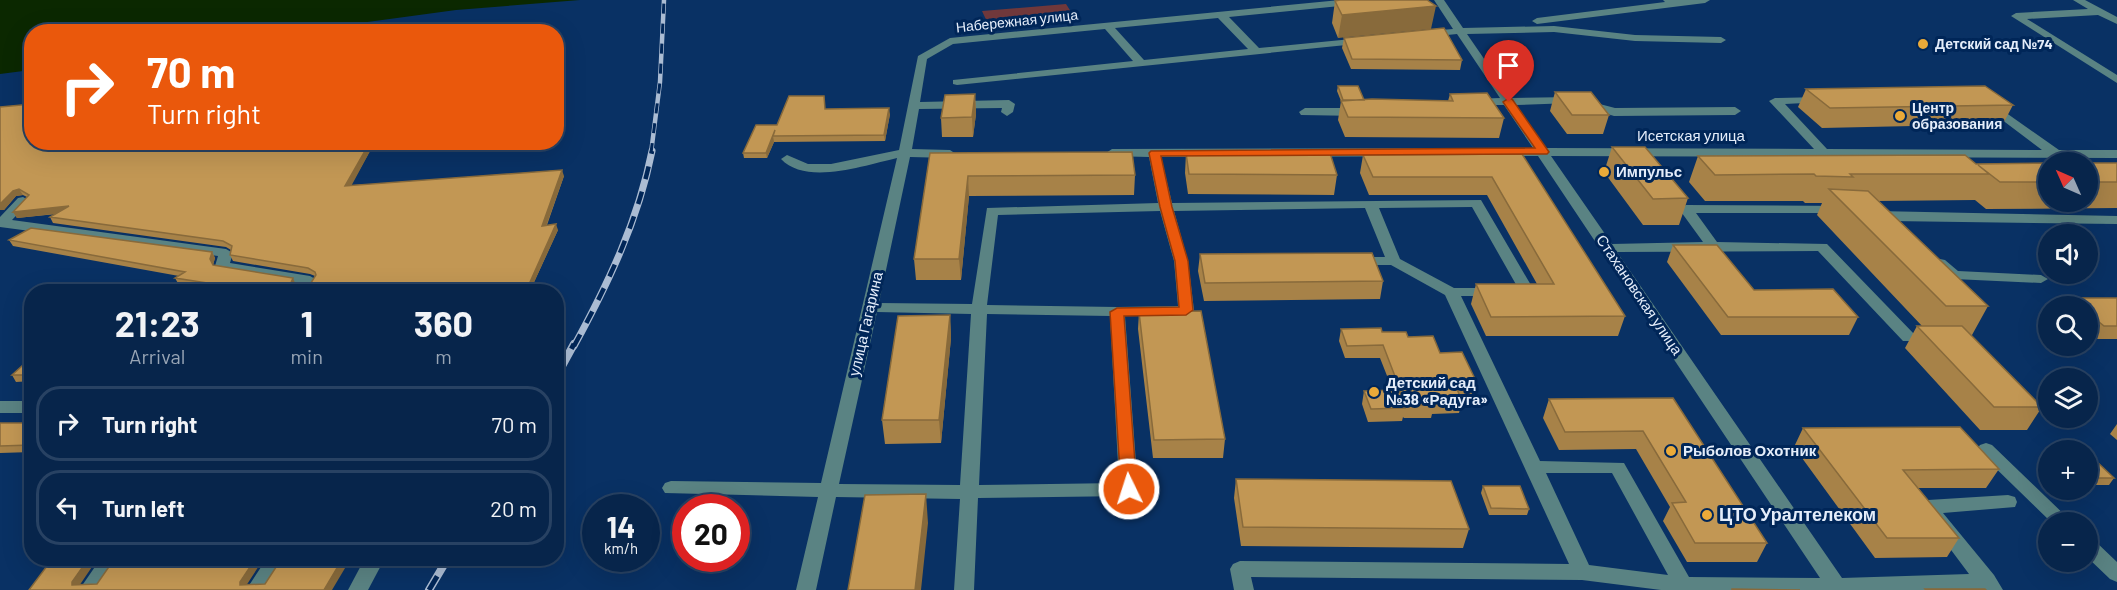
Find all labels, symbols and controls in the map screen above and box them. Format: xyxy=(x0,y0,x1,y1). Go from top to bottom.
street label: Набережная улица xyxy=(955,6,1079,35)
place label: Детский сад №74 xyxy=(1935,35,2053,52)
marker: Детский сад №74 xyxy=(1916,37,1930,51)
pin xyxy=(1483,40,1534,102)
text: 70 m xyxy=(147,46,235,96)
icon: right xyxy=(48,48,126,126)
icon: arrive xyxy=(1492,49,1525,82)
text: Turn right xyxy=(147,97,261,129)
place label: Центр образования xyxy=(1912,99,2002,132)
marker: Центр образования xyxy=(1893,109,1907,123)
street label: Исетская улица xyxy=(1637,126,1746,144)
north arrow xyxy=(2038,152,2098,212)
map controls xyxy=(2038,152,2098,572)
place label: Импульс xyxy=(1616,162,1682,180)
marker: Импульс xyxy=(1597,165,1611,179)
button: sound xyxy=(2038,224,2098,284)
street label: Стахановская улица xyxy=(1593,231,1687,358)
street label: улица Гагарина xyxy=(844,269,886,378)
button: search xyxy=(2038,296,2098,356)
text: 21:23 xyxy=(115,301,200,344)
text: 1 xyxy=(300,301,313,344)
text: 360 xyxy=(414,301,473,344)
text: Arrival xyxy=(129,344,185,368)
text: min xyxy=(291,344,323,368)
text: m xyxy=(435,344,452,368)
button: layers xyxy=(2038,368,2098,428)
place label: Детский сад №38 «Радуга» xyxy=(1386,373,1488,408)
marker: Детский сад №38 «Радуга» xyxy=(1367,385,1381,399)
icon: right xyxy=(51,407,84,440)
text: Turn right xyxy=(102,411,197,437)
text: 70 m xyxy=(492,411,537,437)
button: + xyxy=(2038,440,2098,500)
place label: Рыболов Охотник xyxy=(1683,441,1817,459)
marker: Рыболов Охотник xyxy=(1664,444,1678,458)
position arrow xyxy=(1097,457,1161,521)
icon: left xyxy=(51,491,84,524)
speed limit sign: 20 xyxy=(672,494,750,572)
text: Turn left xyxy=(102,495,185,521)
text: 20 m xyxy=(490,495,537,521)
place label: ЦТО Уралтелеком xyxy=(1719,503,1876,525)
text: 14 xyxy=(607,508,635,544)
marker: ЦТО Уралтелеком xyxy=(1700,508,1714,522)
button: − xyxy=(2038,512,2098,572)
text: km/h xyxy=(604,539,638,557)

